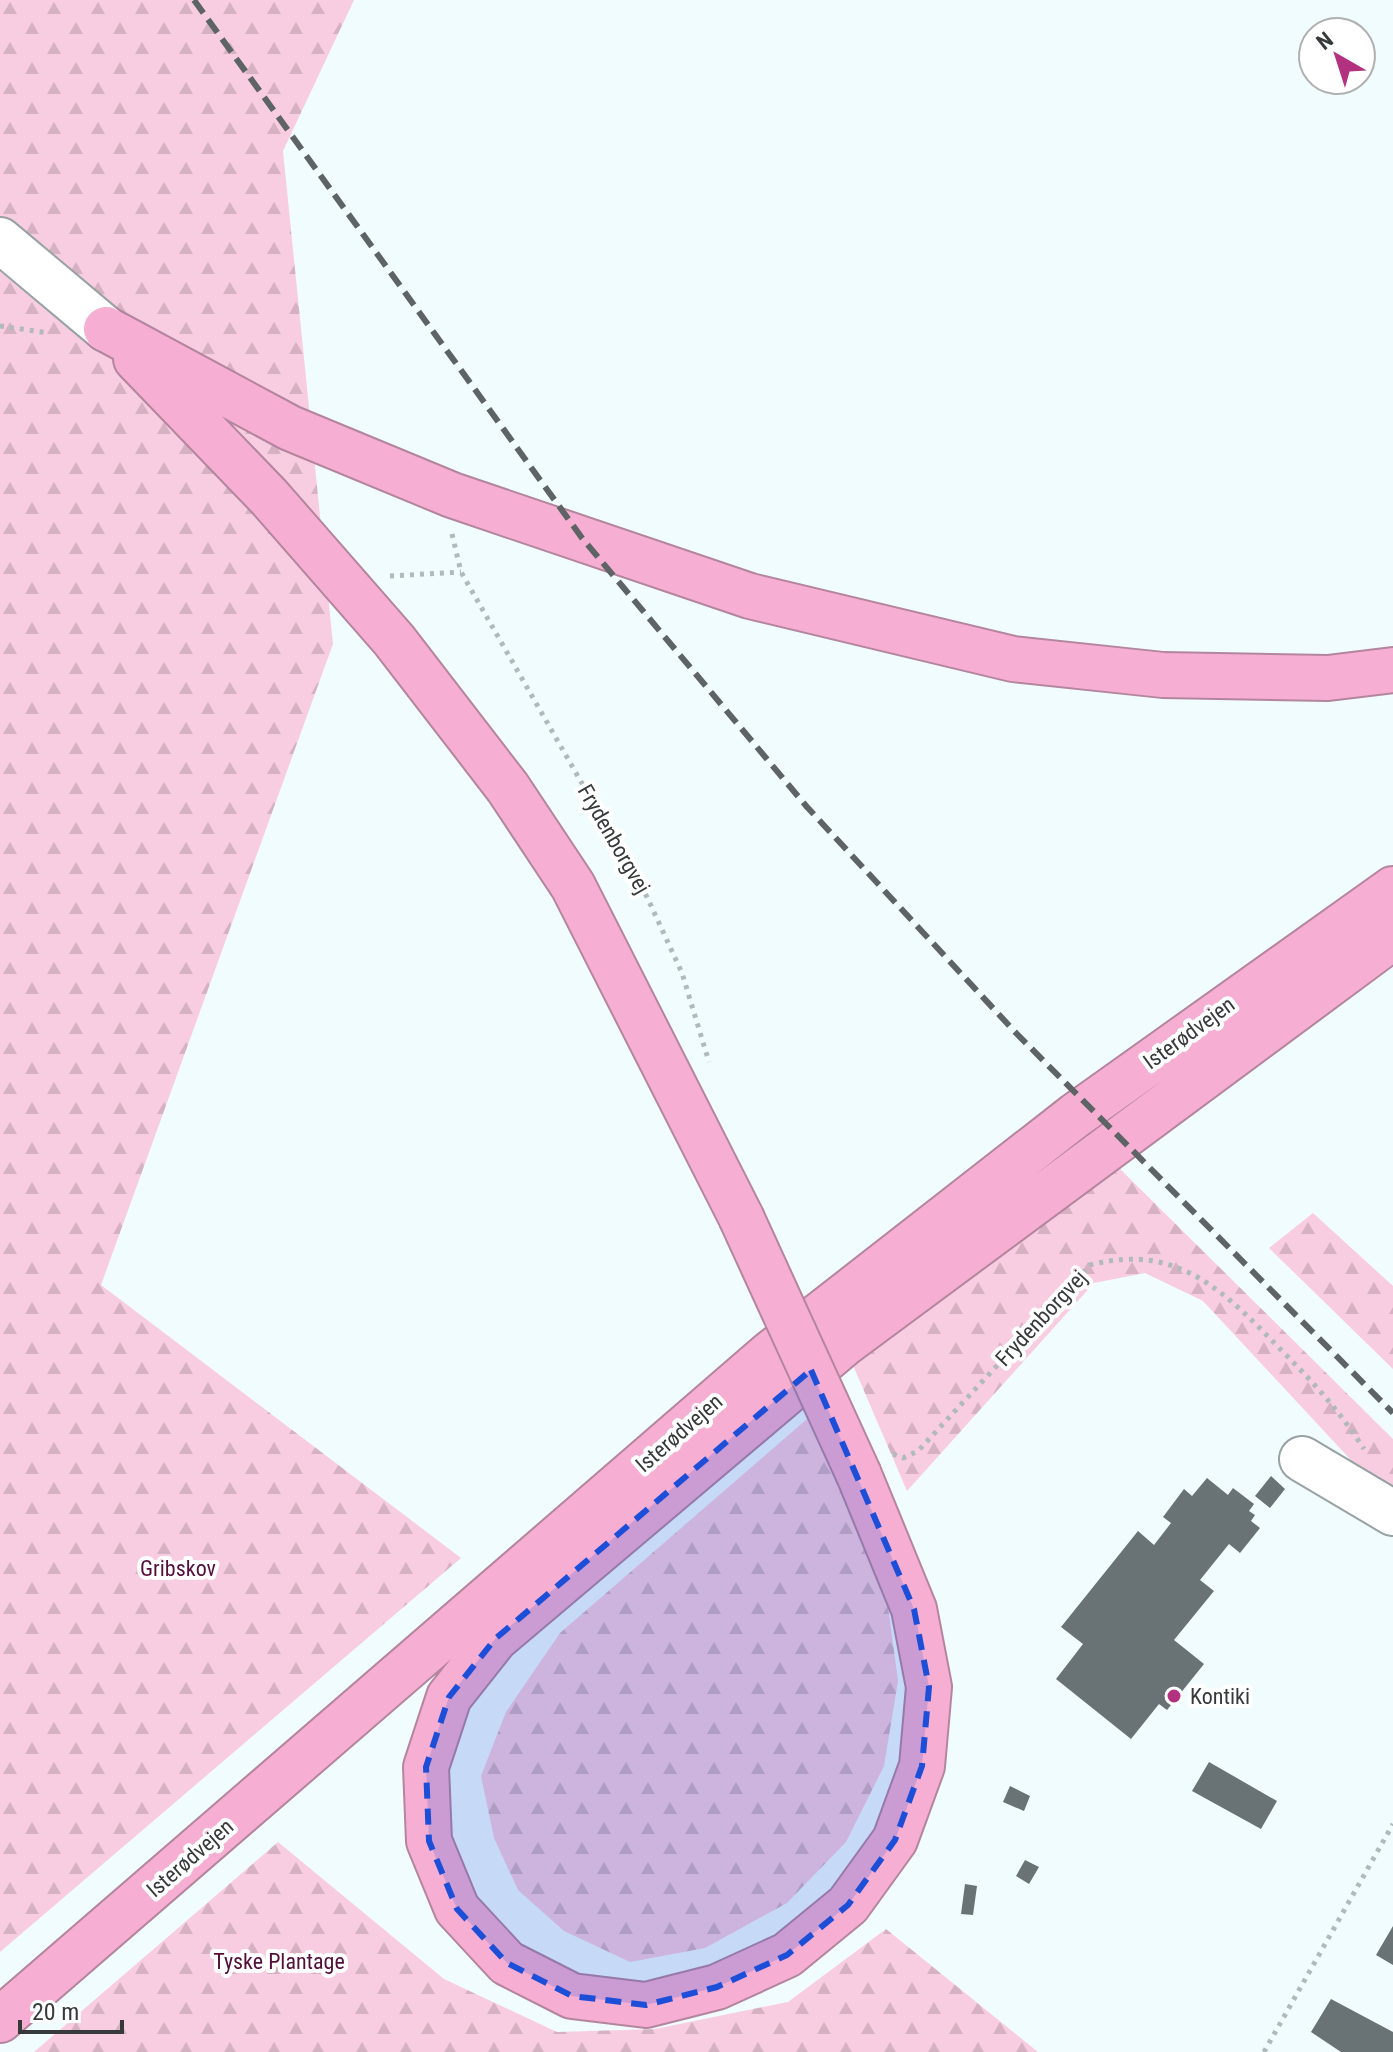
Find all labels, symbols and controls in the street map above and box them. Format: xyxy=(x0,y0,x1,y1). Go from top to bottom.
north arrow xyxy=(1297,16,1377,96)
text: N xyxy=(1312,27,1338,55)
street label: Frydenborgvej xyxy=(573,780,655,898)
street label: Isterødvejen xyxy=(1139,992,1239,1074)
street label: Frydenborgvej xyxy=(990,1265,1092,1371)
street label: Isterødvejen xyxy=(631,1389,727,1477)
park label: Gribskov xyxy=(140,1556,216,1581)
place label: Kontiki xyxy=(1190,1684,1250,1709)
marker: Kontiki xyxy=(1165,1687,1183,1705)
street label: Isterødvejen xyxy=(142,1814,238,1902)
park label: Tyske Plantage xyxy=(213,1949,345,1974)
scale bar xyxy=(20,1984,122,2034)
text: 20 m xyxy=(32,1998,79,2026)

